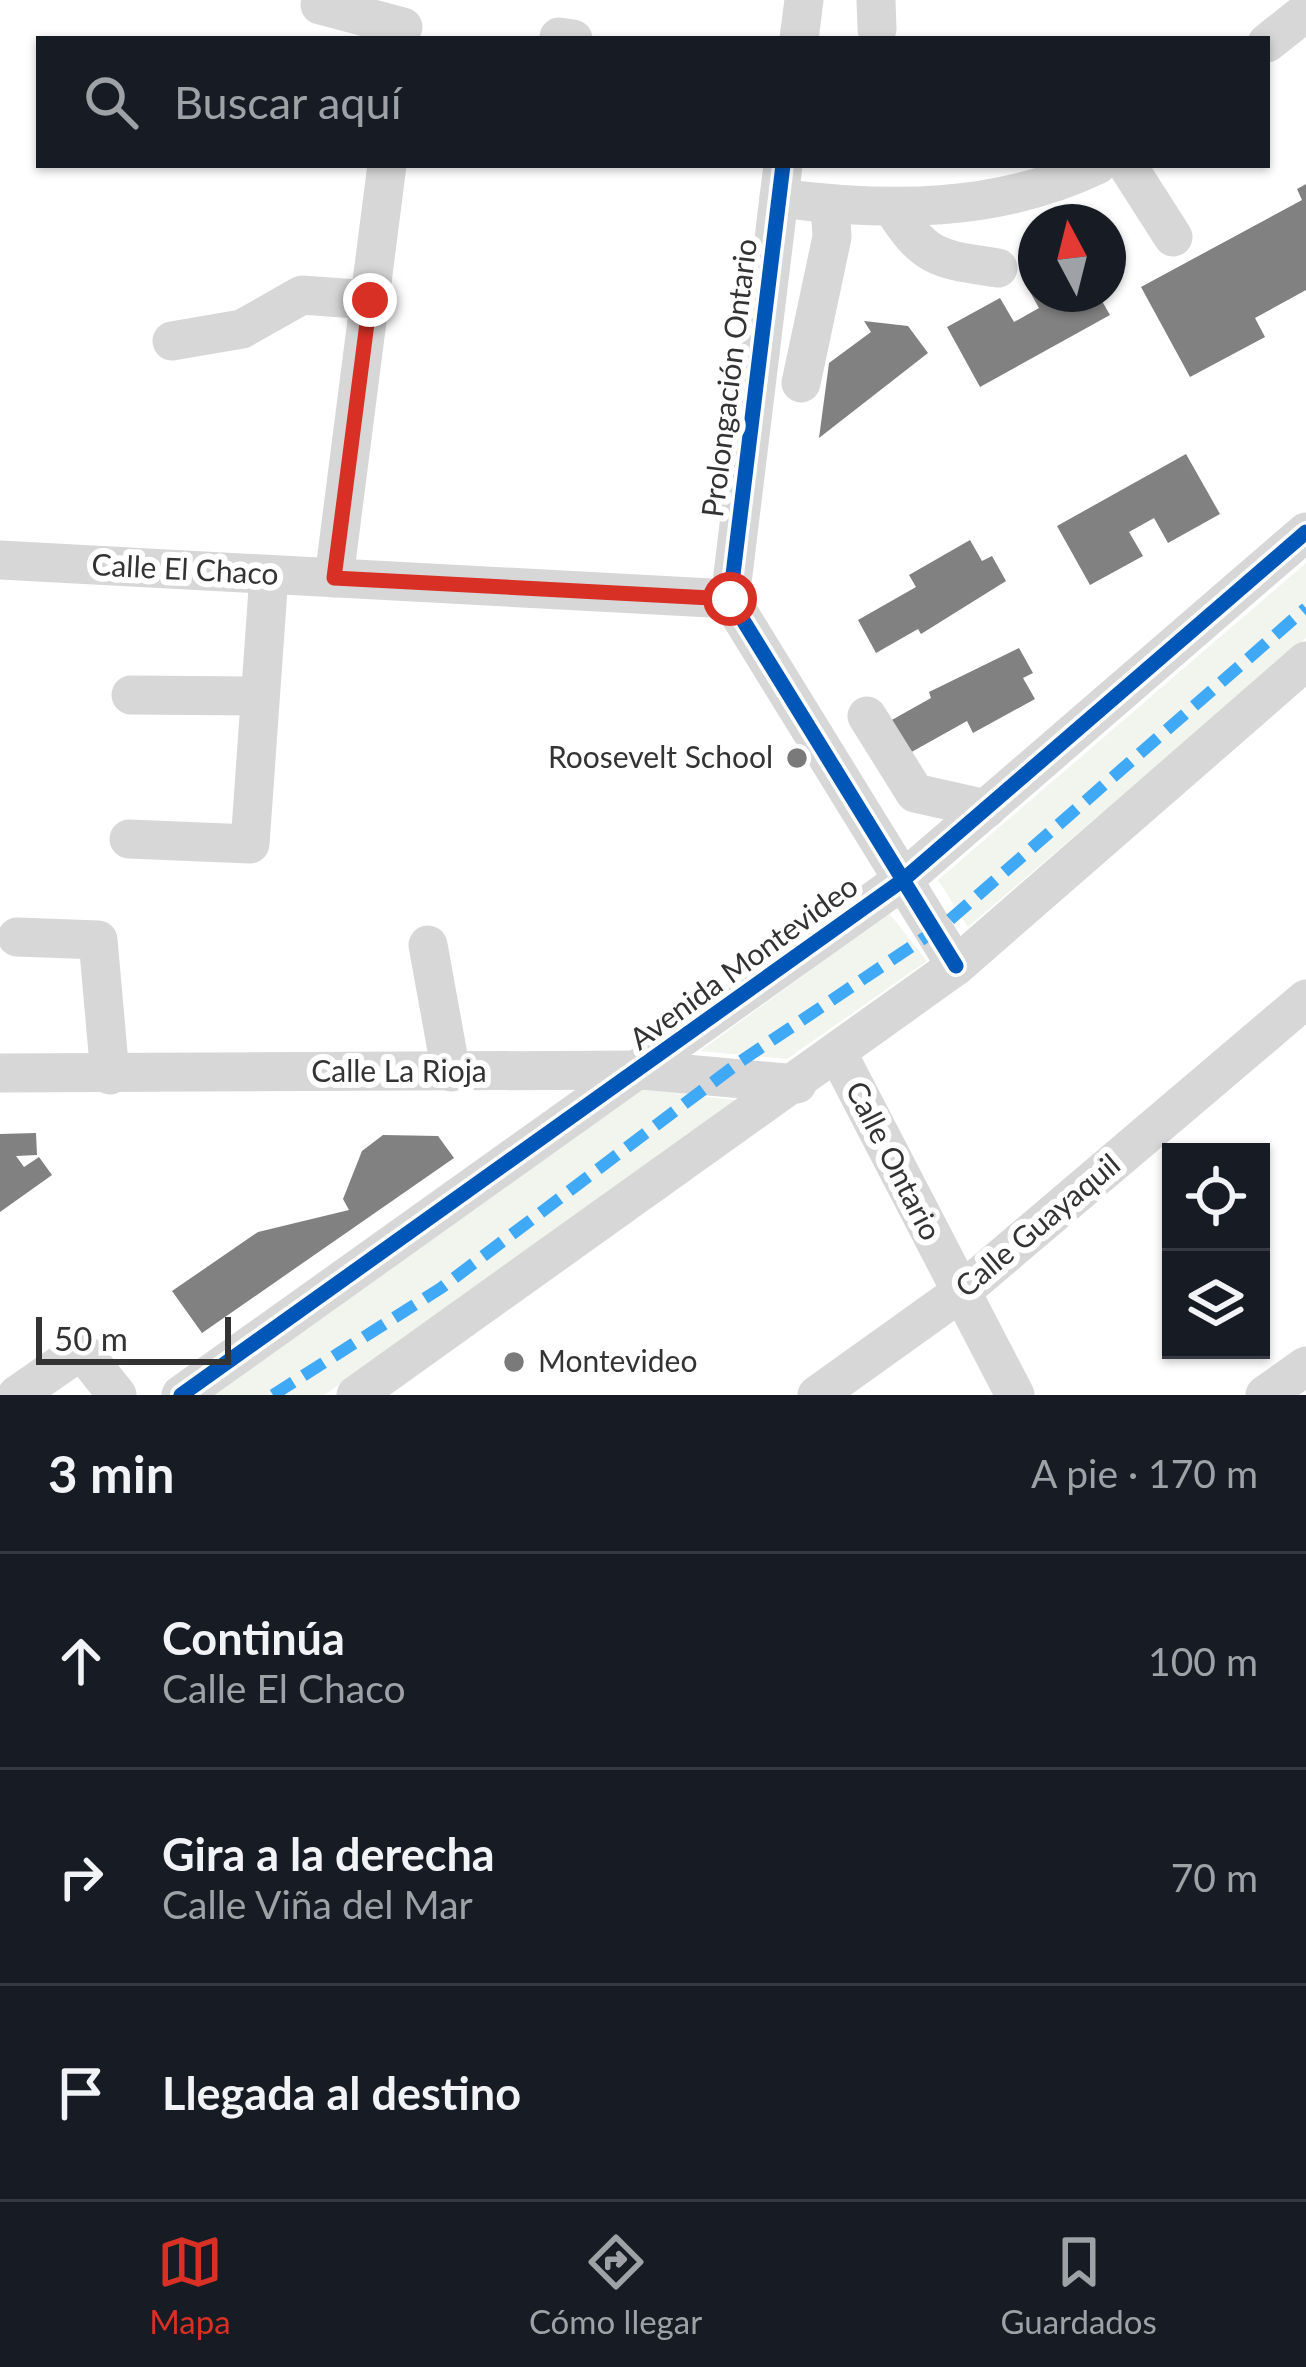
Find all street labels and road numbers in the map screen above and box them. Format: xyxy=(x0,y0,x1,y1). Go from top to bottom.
street label: Prolongación Ontario xyxy=(693,236,763,519)
street label: Calle El Chaco xyxy=(91,545,280,591)
street label: Avenida Montevideo xyxy=(622,867,864,1056)
street label: Calle La Rioja xyxy=(311,1052,487,1088)
street label: Calle Ontario xyxy=(839,1075,950,1246)
street label: Calle Guayaquil xyxy=(947,1145,1126,1304)

